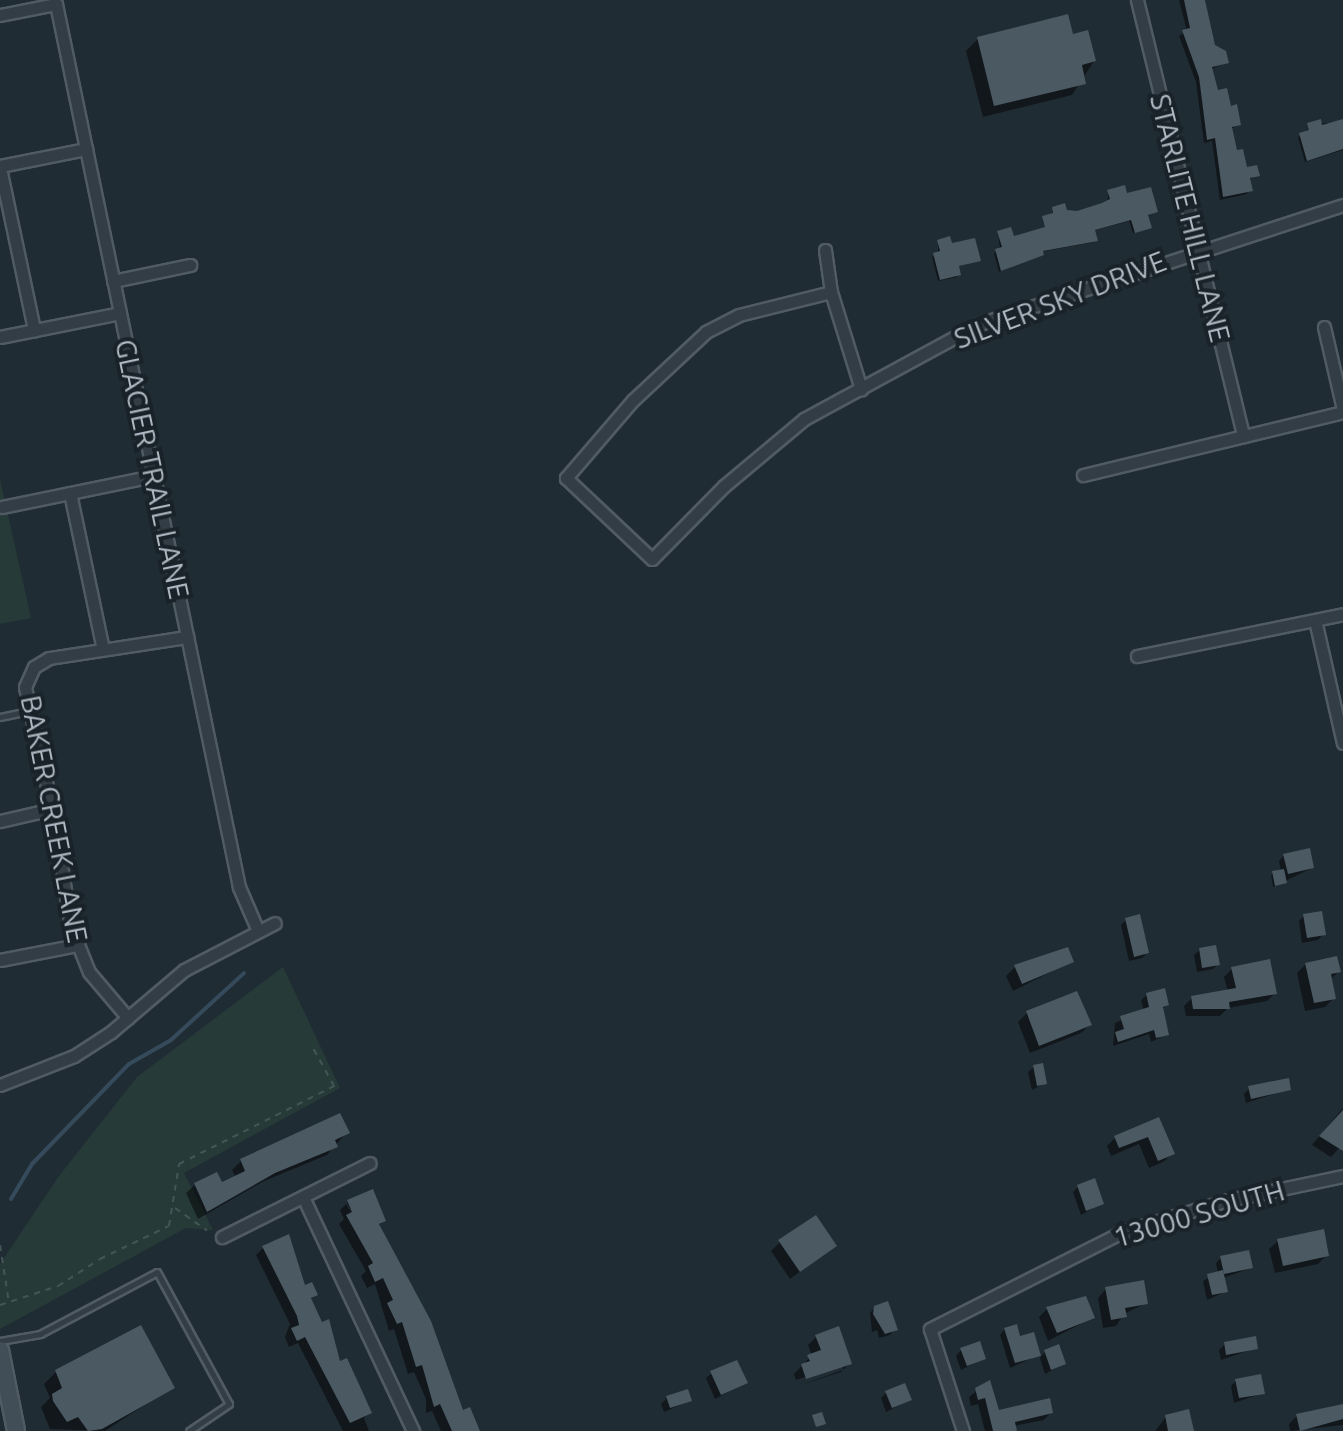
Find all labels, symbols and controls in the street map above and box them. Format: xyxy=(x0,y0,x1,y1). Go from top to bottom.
street label: STARLITE HILL LANE xyxy=(1143,91,1237,345)
street label: SILVER SKY DRIVE xyxy=(949,244,1171,356)
street label: GLACIER TRAIL LANE xyxy=(108,336,196,602)
street label: BAKER CREEK LANE xyxy=(14,693,94,945)
street label: 13000 SOUTH xyxy=(1110,1174,1288,1254)

